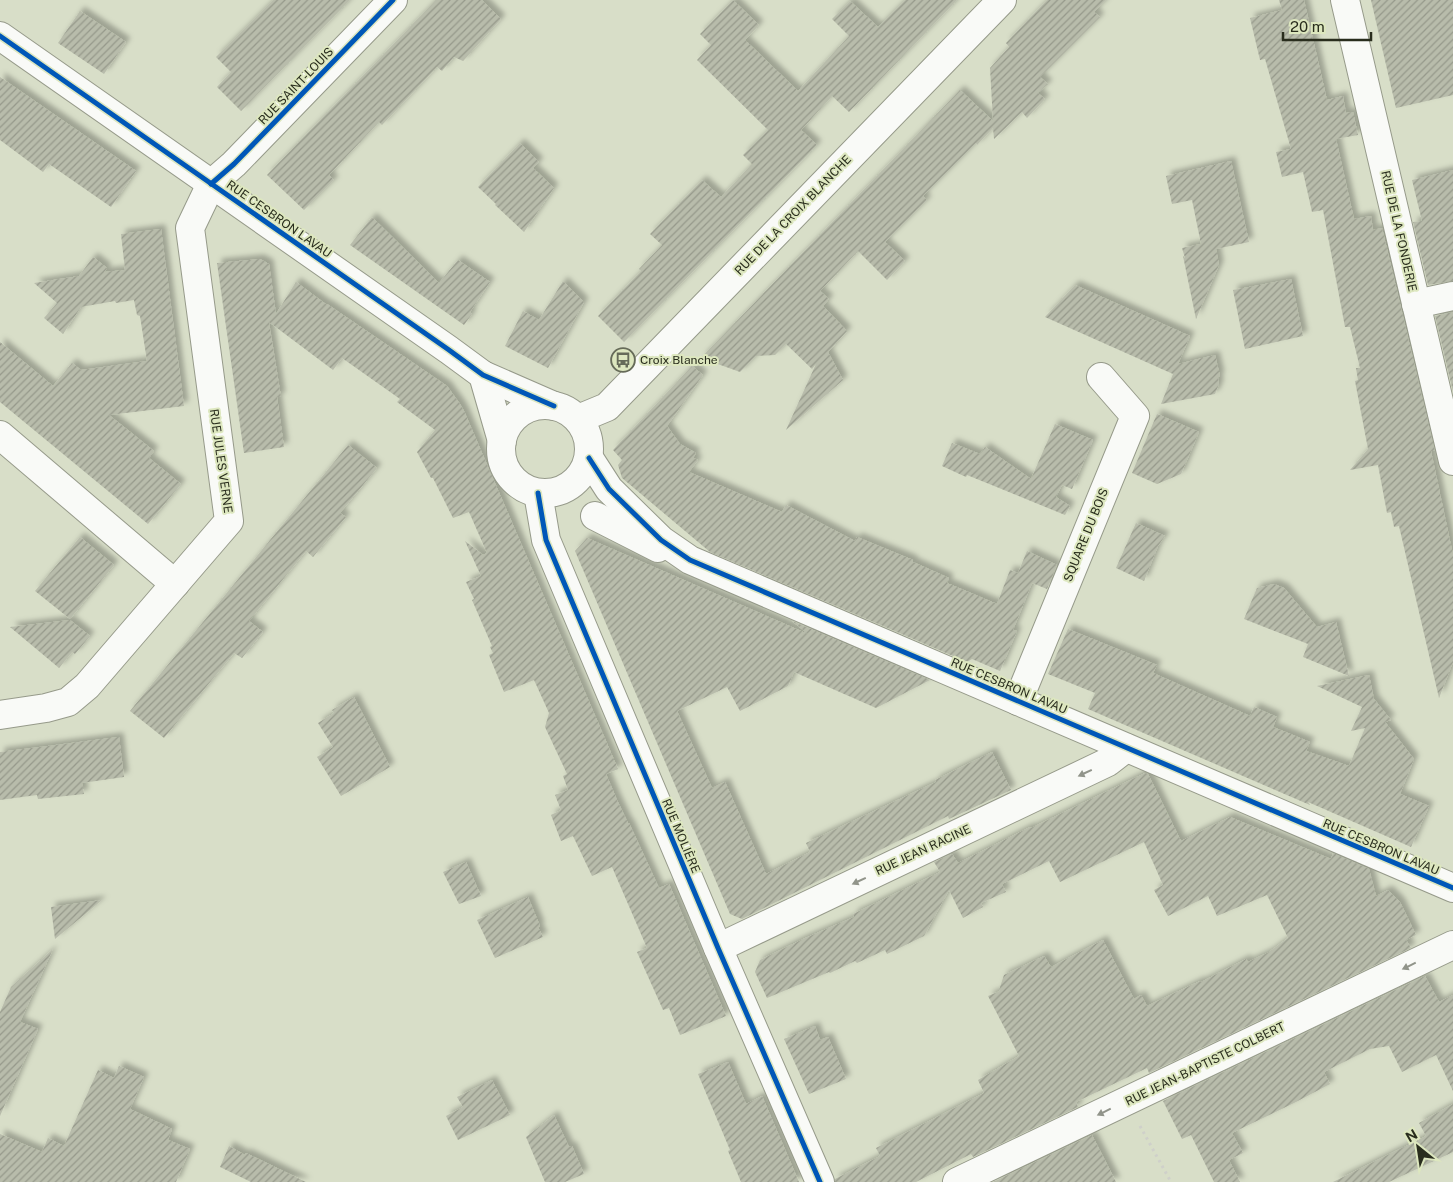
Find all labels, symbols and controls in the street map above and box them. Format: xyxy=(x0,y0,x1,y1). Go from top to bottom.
scale bar xyxy=(1283,10,1370,42)
text: 20 m xyxy=(1290,18,1325,35)
street label: RUE SAINT-LOUIS xyxy=(256,45,336,127)
street label: RUE DE LA CROIX BLANCHE xyxy=(732,152,854,278)
street label: RUE DE LA FONDERIE xyxy=(1378,169,1420,293)
street label: RUE CESBRON LAVAU xyxy=(224,177,334,261)
bus stop icon: Croix Blanche xyxy=(610,347,636,373)
place label: Croix Blanche xyxy=(640,353,718,367)
street label: RUE JULES VERNE xyxy=(207,408,235,514)
street label: SQUARE DU BOIS xyxy=(1061,486,1111,584)
street label: RUE CESBRON LAVAU xyxy=(949,655,1069,717)
one-way arrow xyxy=(1077,769,1092,778)
street label: RUE MOLIÈRE xyxy=(659,797,703,875)
street label: RUE CESBRON LAVAU xyxy=(1321,816,1441,878)
street label: RUE JEAN RACINE xyxy=(873,822,973,878)
one-way arrow xyxy=(852,877,866,885)
one-way arrow xyxy=(1402,962,1416,970)
street label: RUE JEAN-BAPTISTE COLBERT xyxy=(1123,1019,1287,1109)
one-way arrow xyxy=(1097,1108,1111,1116)
north arrow xyxy=(1393,1122,1443,1172)
text: N xyxy=(1403,1126,1420,1145)

